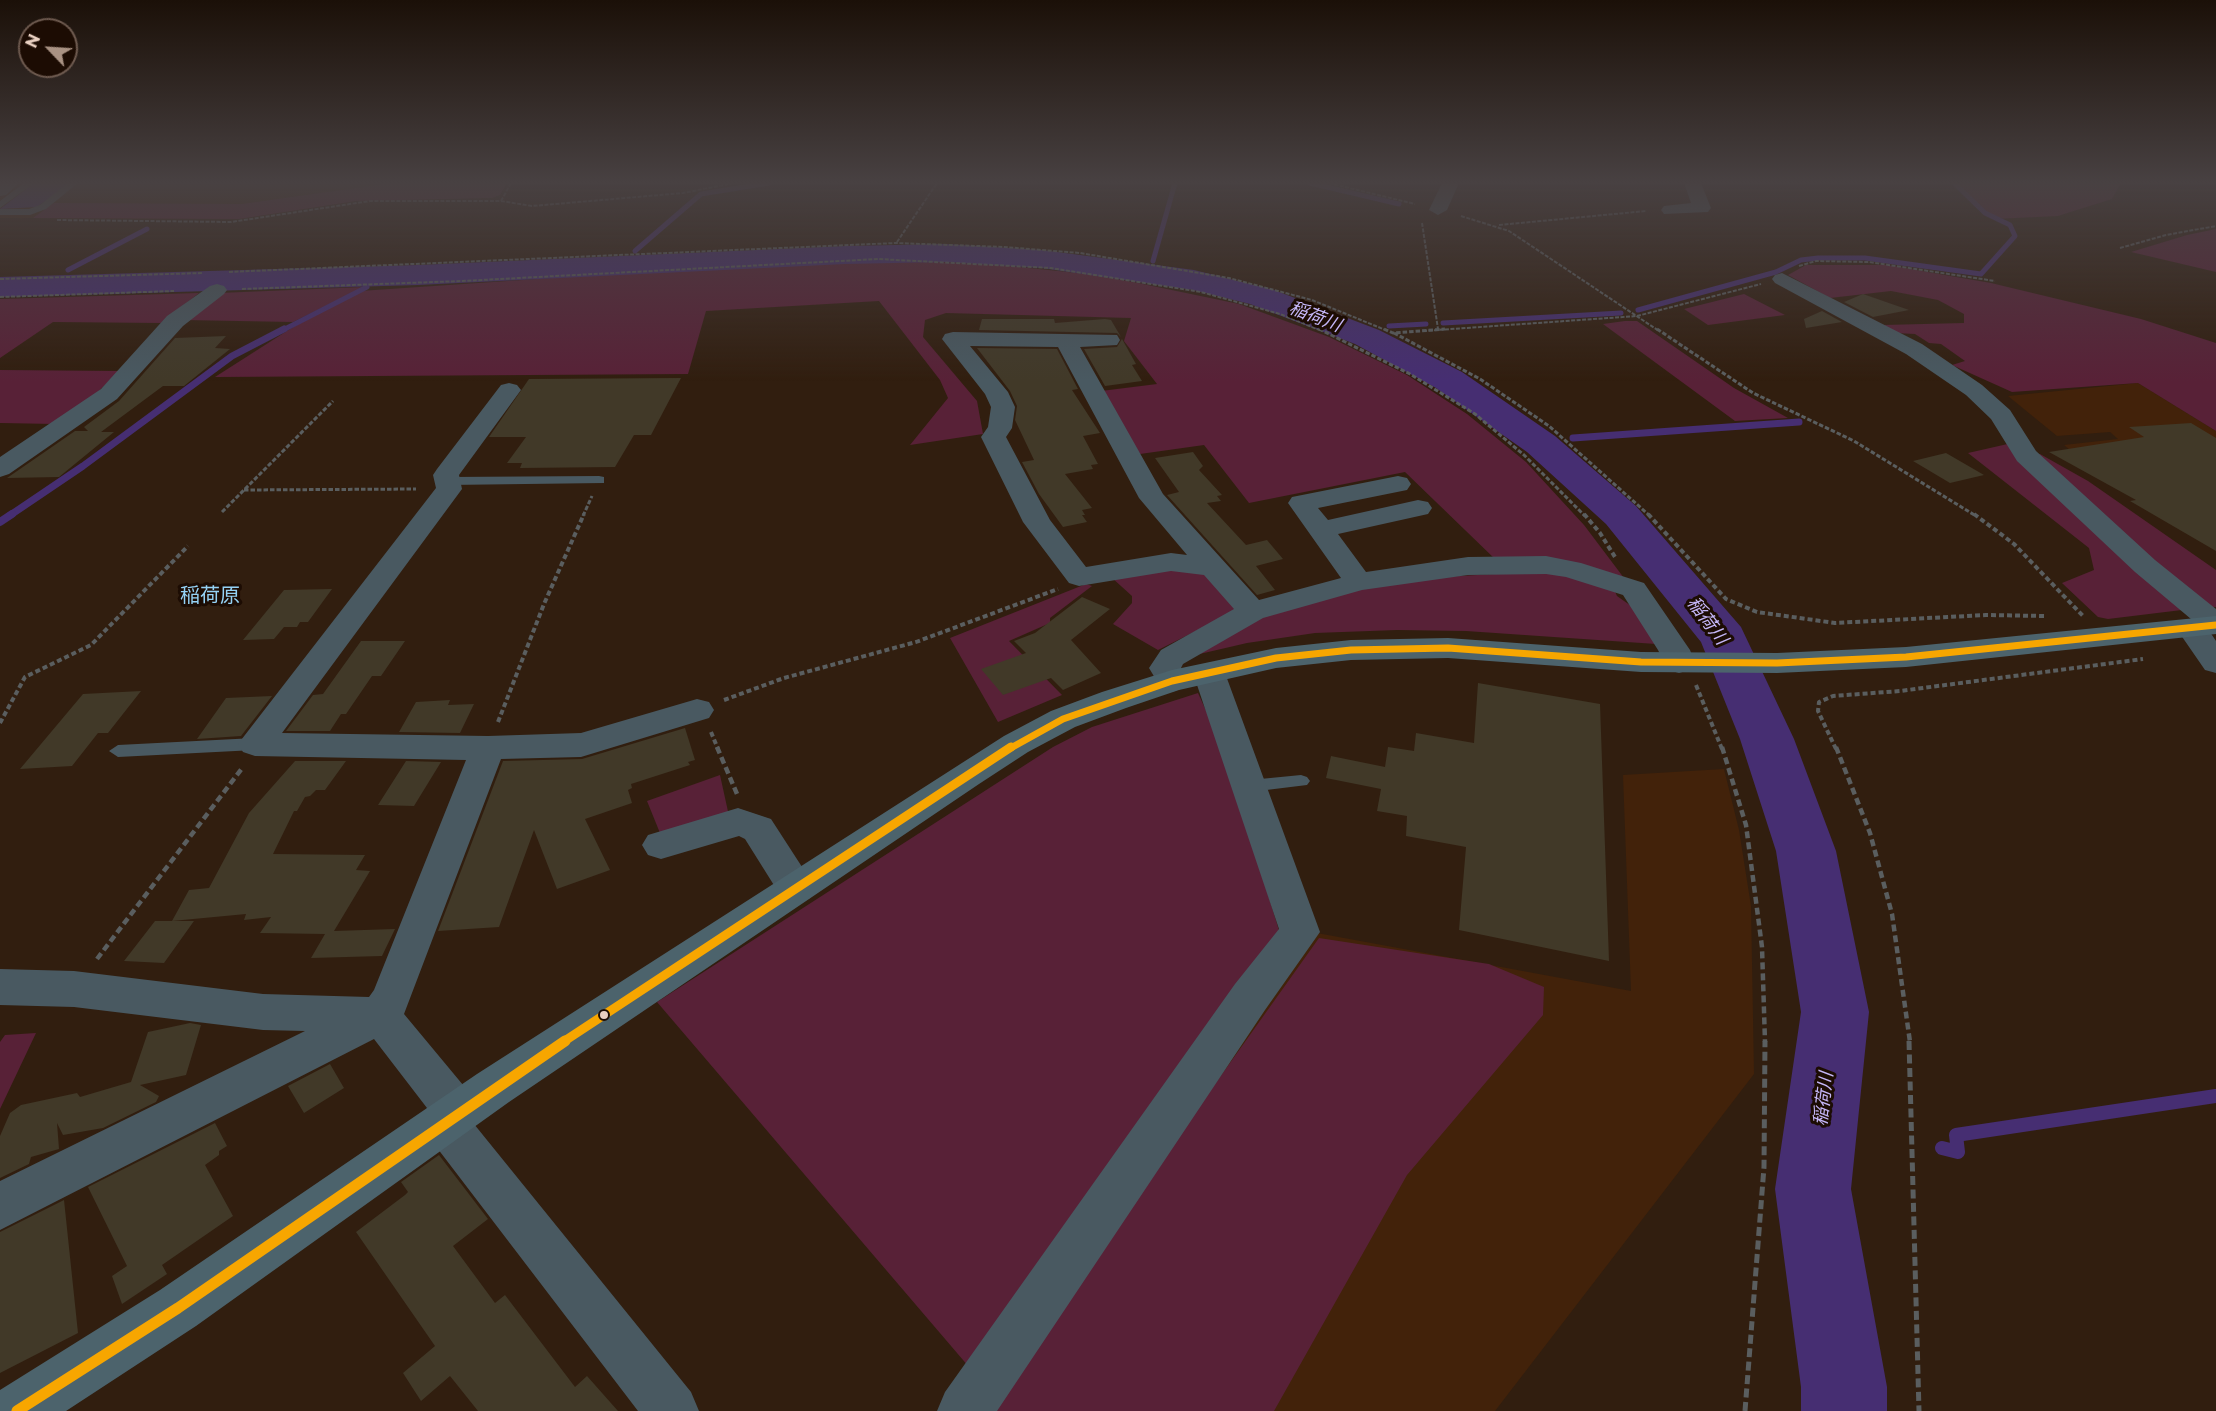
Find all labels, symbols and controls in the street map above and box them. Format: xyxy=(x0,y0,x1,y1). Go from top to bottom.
north arrow xyxy=(18,18,78,78)
text: N xyxy=(22,31,44,51)
water label: 稲荷川 xyxy=(1286,297,1344,337)
district label: 稲荷原 xyxy=(180,584,240,608)
water label: 稲荷川 xyxy=(1682,593,1732,649)
unlabelled marker xyxy=(598,1009,610,1021)
water label: 稲荷川 xyxy=(1810,1071,1838,1127)

